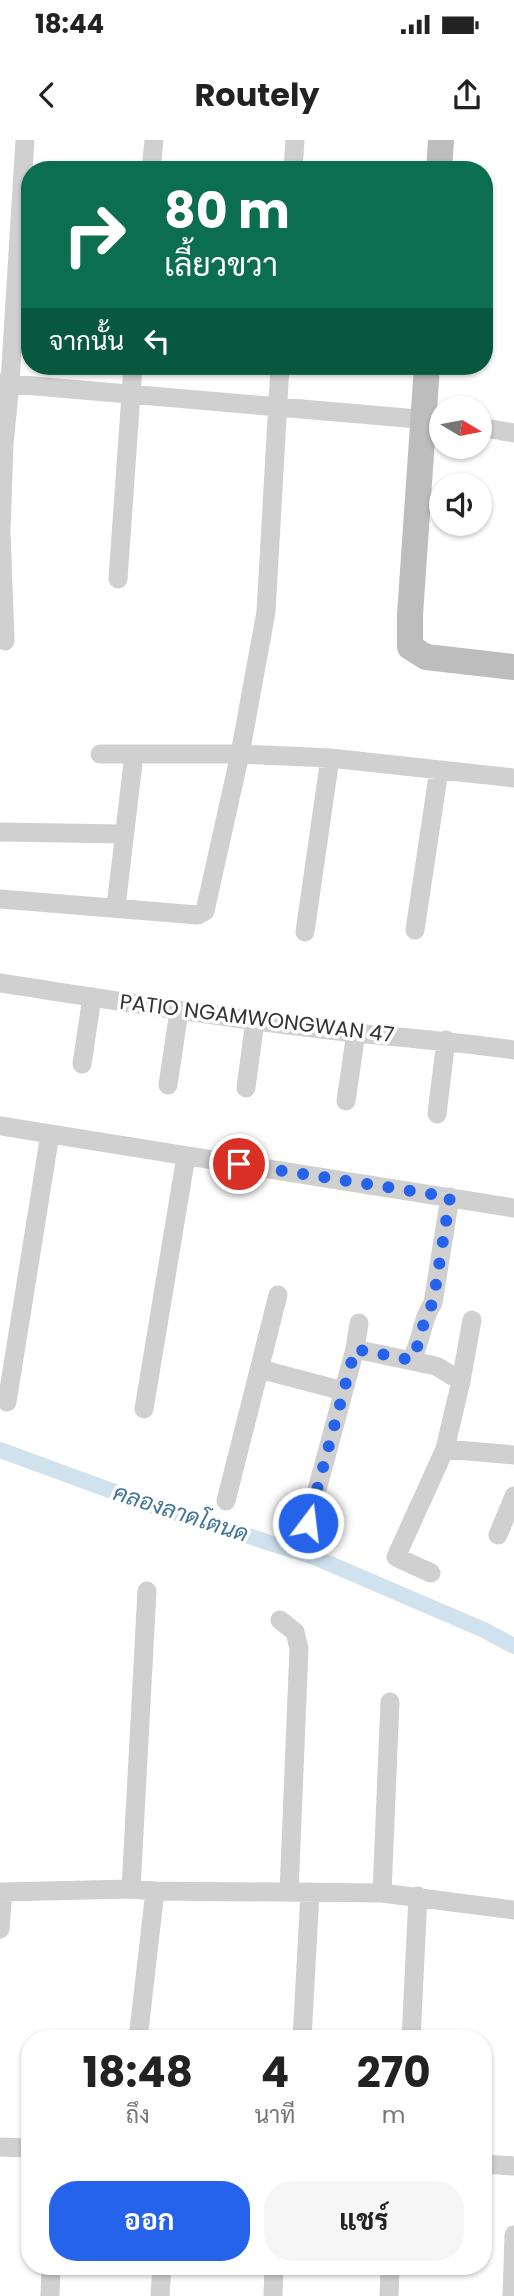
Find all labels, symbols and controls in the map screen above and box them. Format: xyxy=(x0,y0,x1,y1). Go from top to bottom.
text: 18:44 xyxy=(35,6,104,42)
text: Routely xyxy=(194,72,320,117)
icon: back xyxy=(28,76,66,114)
icon: share xyxy=(448,76,486,114)
text: 80 m xyxy=(164,177,290,245)
icon: right xyxy=(49,189,140,280)
text: เลี้ยวขวา xyxy=(164,242,278,287)
icon: left xyxy=(138,322,176,360)
text: จากนั้น xyxy=(49,323,124,359)
north arrow xyxy=(429,396,492,458)
map controls xyxy=(429,396,492,536)
button: sound xyxy=(429,473,492,536)
street label: PATIO NGAMWONGWAN 47 xyxy=(118,987,396,1049)
pin xyxy=(209,1134,269,1194)
icon: arrive xyxy=(220,1145,258,1183)
water label: คลองลาดโตนด xyxy=(109,1476,253,1550)
position arrow xyxy=(271,1486,345,1560)
text: 18:48 xyxy=(82,2043,193,2102)
text: 4 xyxy=(261,2043,289,2102)
text: 270 xyxy=(357,2043,431,2102)
text: ถึง xyxy=(126,2099,150,2131)
text: นาที xyxy=(254,2099,295,2131)
text: m xyxy=(382,2099,406,2131)
button: ออก xyxy=(49,2181,250,2261)
button: แชร์ xyxy=(264,2181,464,2261)

